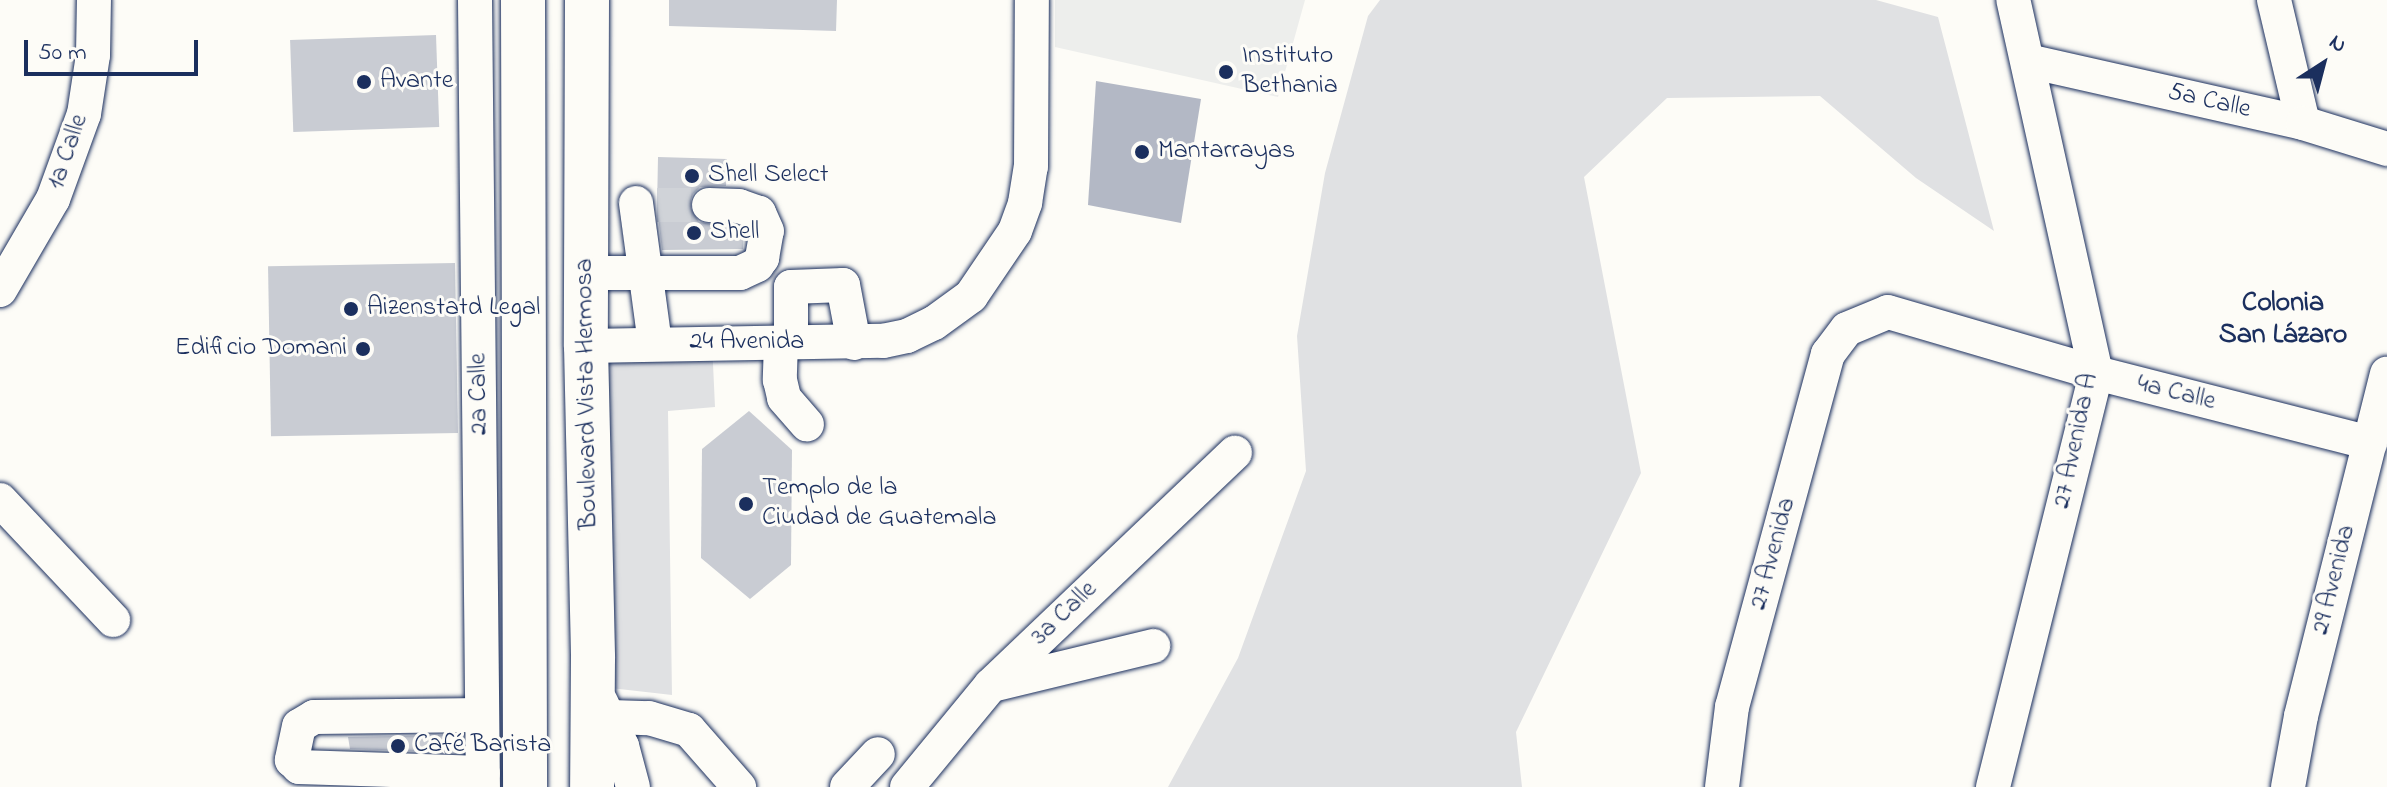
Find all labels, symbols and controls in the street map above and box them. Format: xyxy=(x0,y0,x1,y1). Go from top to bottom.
scale bar xyxy=(28,24,202,74)
north arrow xyxy=(2283,24,2363,104)
text: N xyxy=(2322,27,2353,62)
text: 50 m xyxy=(38,36,87,71)
place label: Instituto Bethania xyxy=(1242,41,1338,102)
marker: Instituto Bethania xyxy=(1217,63,1235,81)
place label: Avante xyxy=(380,66,453,98)
marker: Avante xyxy=(355,73,373,91)
street label: 5a Calle xyxy=(2165,77,2253,127)
street label: 1a Calle xyxy=(42,110,96,194)
place label: Mantarrayas xyxy=(1158,136,1295,168)
marker: Mantarrayas xyxy=(1133,143,1151,161)
place label: Shell Select xyxy=(708,160,829,192)
marker: Shell Select xyxy=(683,167,701,185)
place label: Shell xyxy=(710,217,759,249)
marker: Shell xyxy=(685,224,703,242)
street label: Boulevard Vista Hermosa xyxy=(570,258,606,530)
district label: Colonia San Lázaro xyxy=(2219,287,2347,353)
place label: Aizenstatd Legal xyxy=(367,293,540,325)
marker: Aizenstatd Legal xyxy=(342,300,360,318)
street label: 24 Avenida xyxy=(690,327,804,359)
place label: Edificio Domani xyxy=(175,333,347,365)
marker: Edificio Domani xyxy=(354,340,372,358)
street label: 2a Calle xyxy=(464,353,496,435)
street label: 4a Calle xyxy=(2133,369,2219,419)
street label: 27 Avenida A xyxy=(2047,371,2107,511)
place label: Templo de la Ciudad de Guatemala xyxy=(762,473,996,534)
marker: Templo de la Ciudad de Guatemala xyxy=(737,495,755,513)
street label: 27 Avenida xyxy=(1744,495,1804,613)
street label: 29 Avenida xyxy=(2306,522,2364,638)
street label: 3a Calle xyxy=(1025,575,1105,653)
place label: Café Barista xyxy=(414,730,551,762)
marker: Café Barista xyxy=(389,737,407,755)

